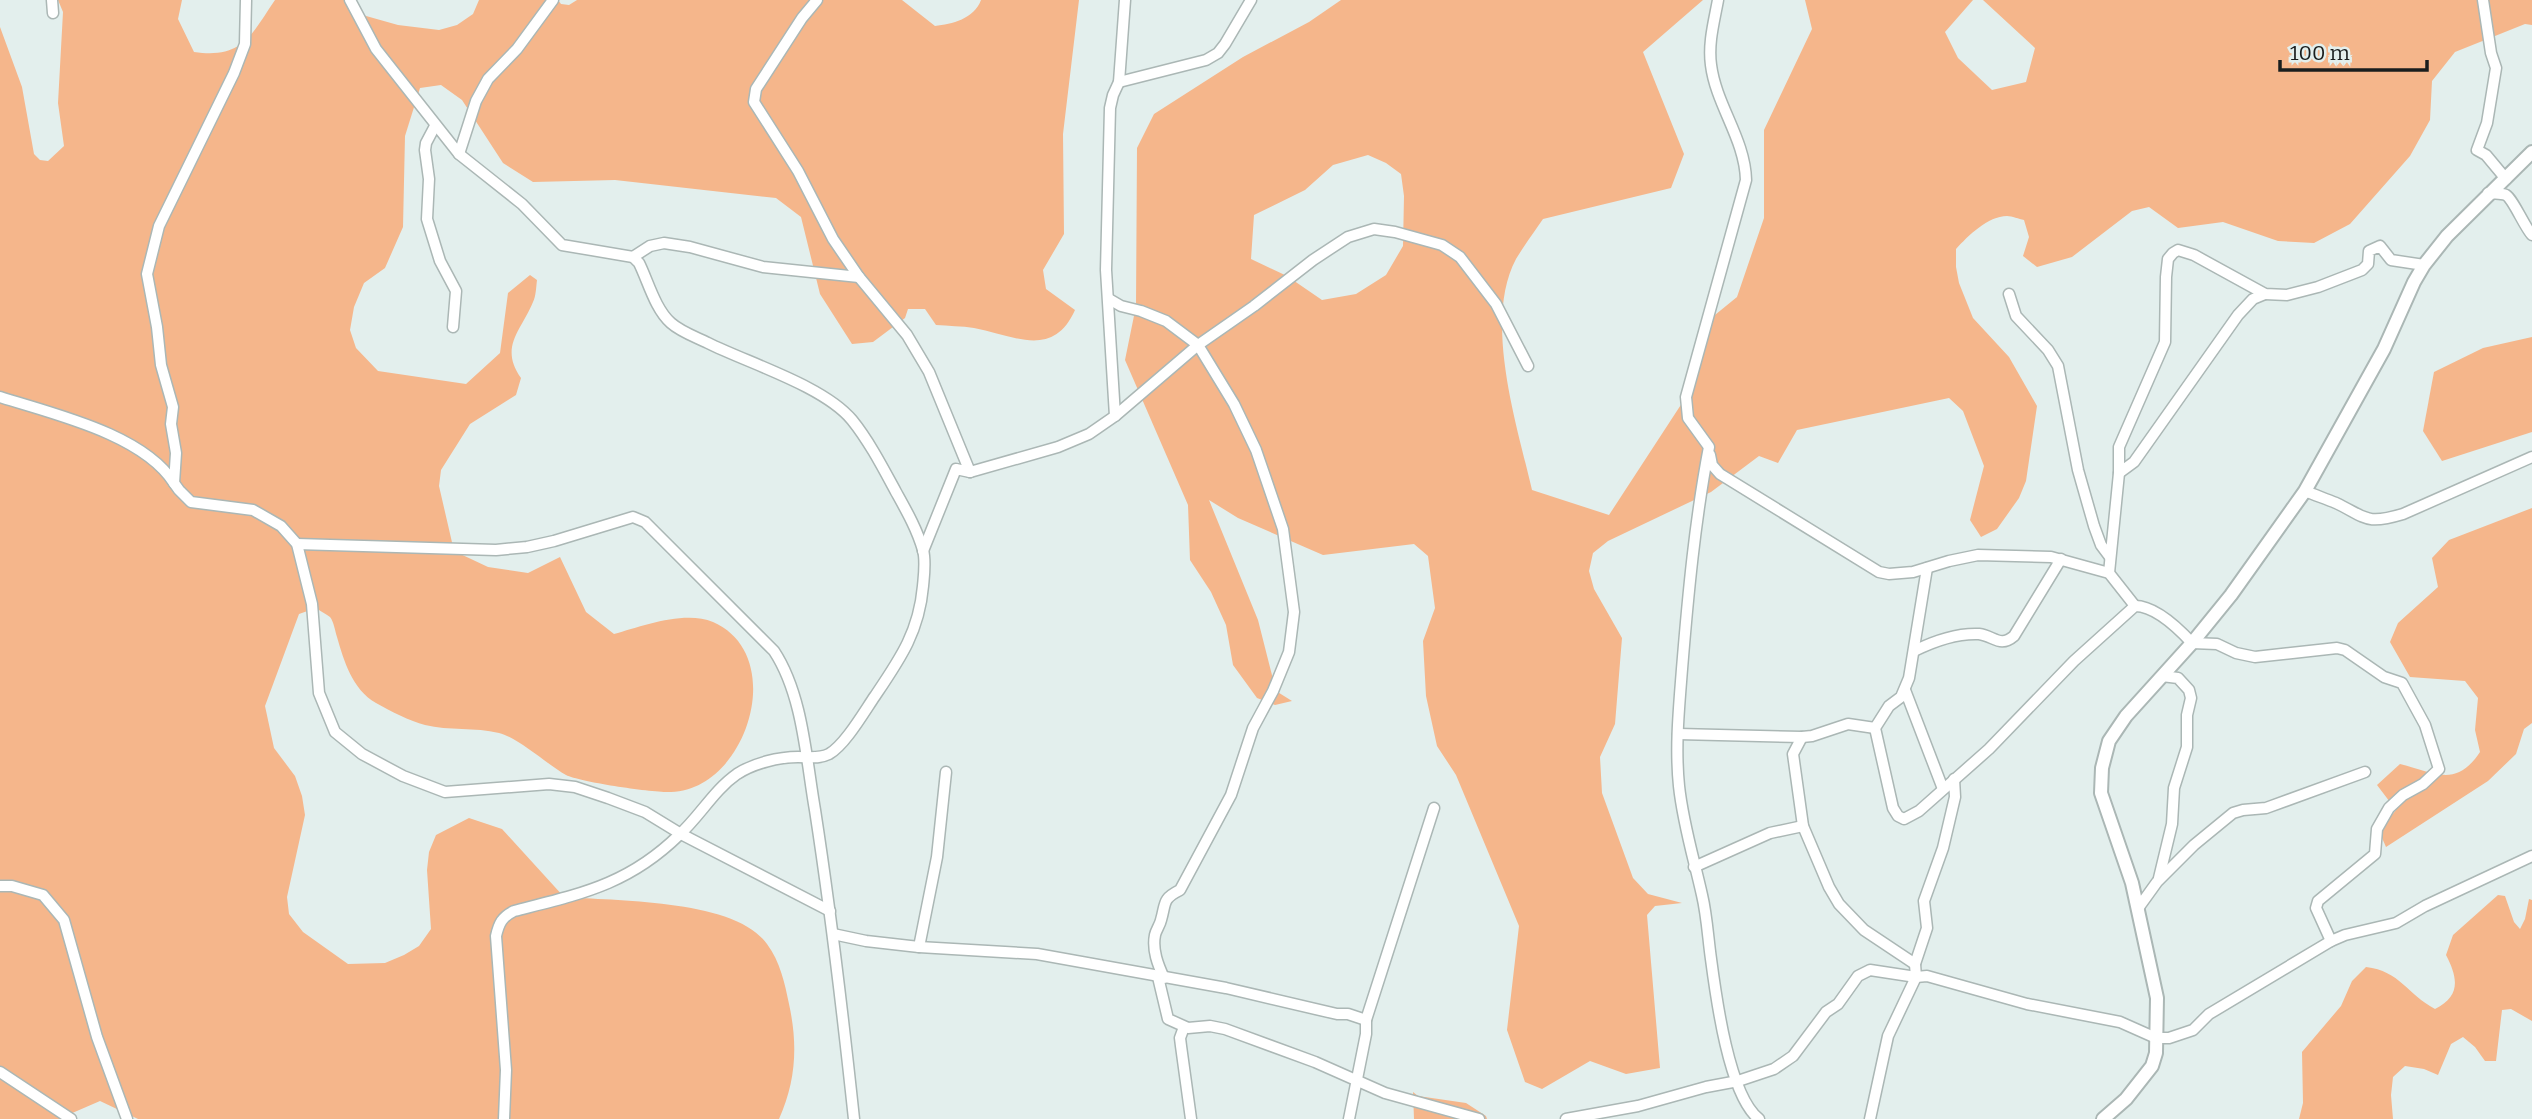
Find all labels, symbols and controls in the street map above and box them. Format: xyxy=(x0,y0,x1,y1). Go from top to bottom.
scale bar xyxy=(2280,28,2427,72)
text: 100 m xyxy=(2290,40,2350,66)

